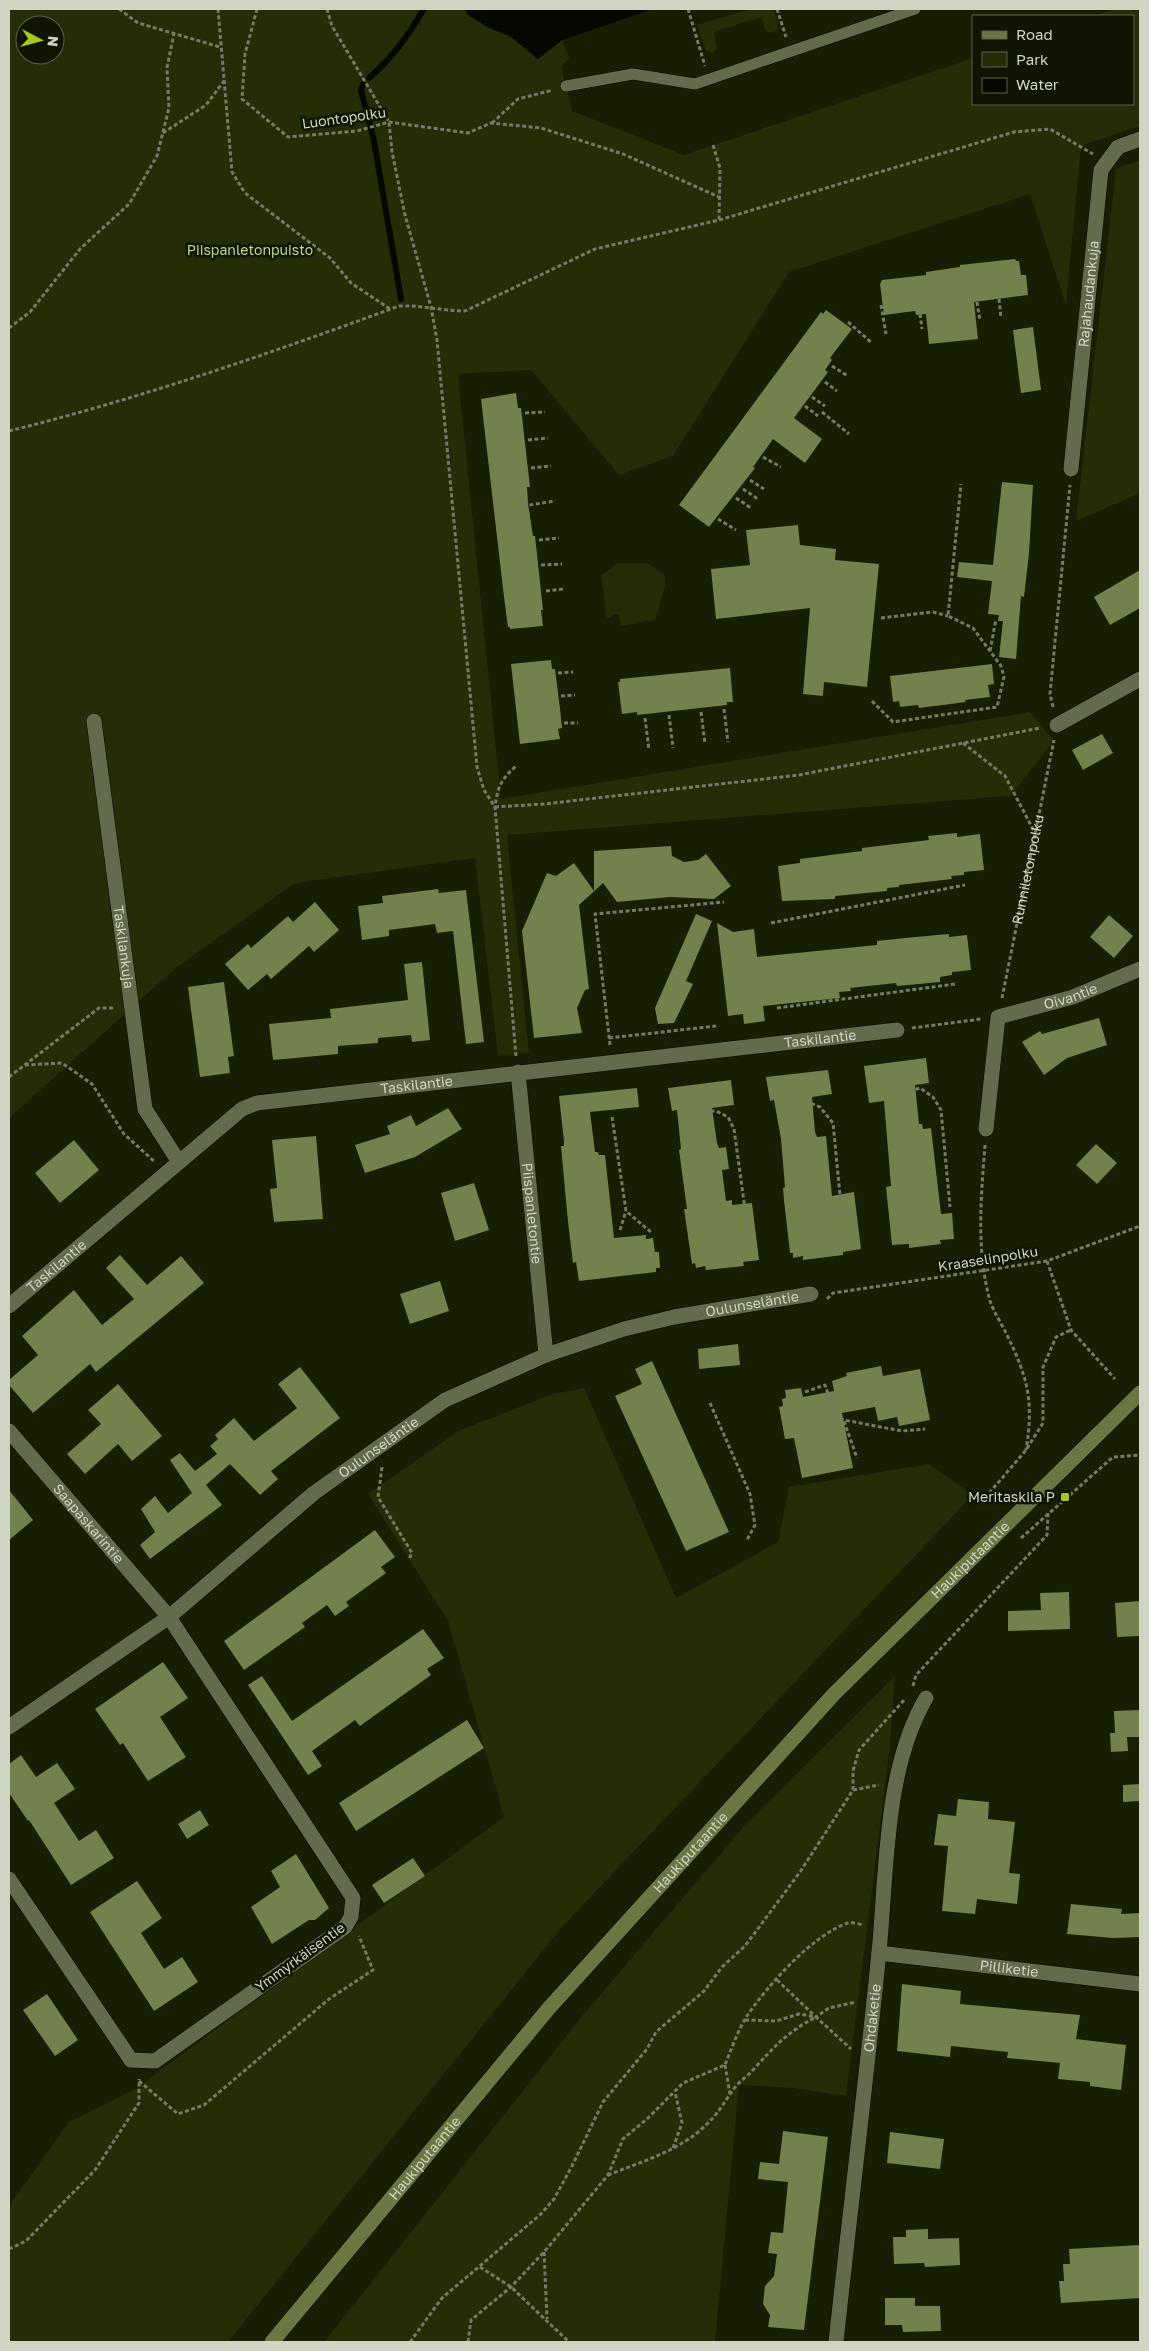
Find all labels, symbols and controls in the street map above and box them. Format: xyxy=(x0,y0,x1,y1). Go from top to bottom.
north arrow xyxy=(15,15,65,65)
legend xyxy=(972,15,1134,105)
text: Road xyxy=(1016,25,1053,43)
text: N xyxy=(44,35,62,48)
text: Park xyxy=(1016,50,1049,68)
text: Water xyxy=(1016,75,1059,93)
street label: Luontopolku xyxy=(301,103,387,132)
street label: Rajahaudankuja xyxy=(1074,240,1102,348)
park label: Piispanletonpuisto xyxy=(187,241,313,258)
street label: Runniletonpolku xyxy=(1008,813,1047,926)
street label: Taskilankuja xyxy=(110,904,138,990)
street label: Oivantie xyxy=(1042,979,1100,1012)
street label: Taskilantie xyxy=(783,1026,857,1051)
street label: Taskilantie xyxy=(379,1072,454,1097)
street label: Piispanletontie xyxy=(519,1162,546,1265)
street label: Taskilantie xyxy=(23,1236,89,1296)
street label: Kraaselinpolku xyxy=(937,1242,1039,1275)
street label: Oulunseläntie xyxy=(704,1287,800,1320)
street label: Oulunseläntie xyxy=(335,1413,422,1481)
street label: Saapaskarintie xyxy=(50,1480,128,1566)
place label: Meritaskila P xyxy=(968,1488,1055,1505)
marker: Meritaskila P xyxy=(1059,1491,1071,1503)
street label: Haukiputaantie xyxy=(927,1517,1013,1602)
street label: Haukiputaantie xyxy=(649,1808,731,1896)
street label: Ymmyrkäisentie xyxy=(251,1918,348,1995)
street label: Pilliketie xyxy=(979,1956,1039,1980)
street label: Ohdaketie xyxy=(860,1983,884,2053)
street label: Haukiputaantie xyxy=(385,2113,464,2203)

